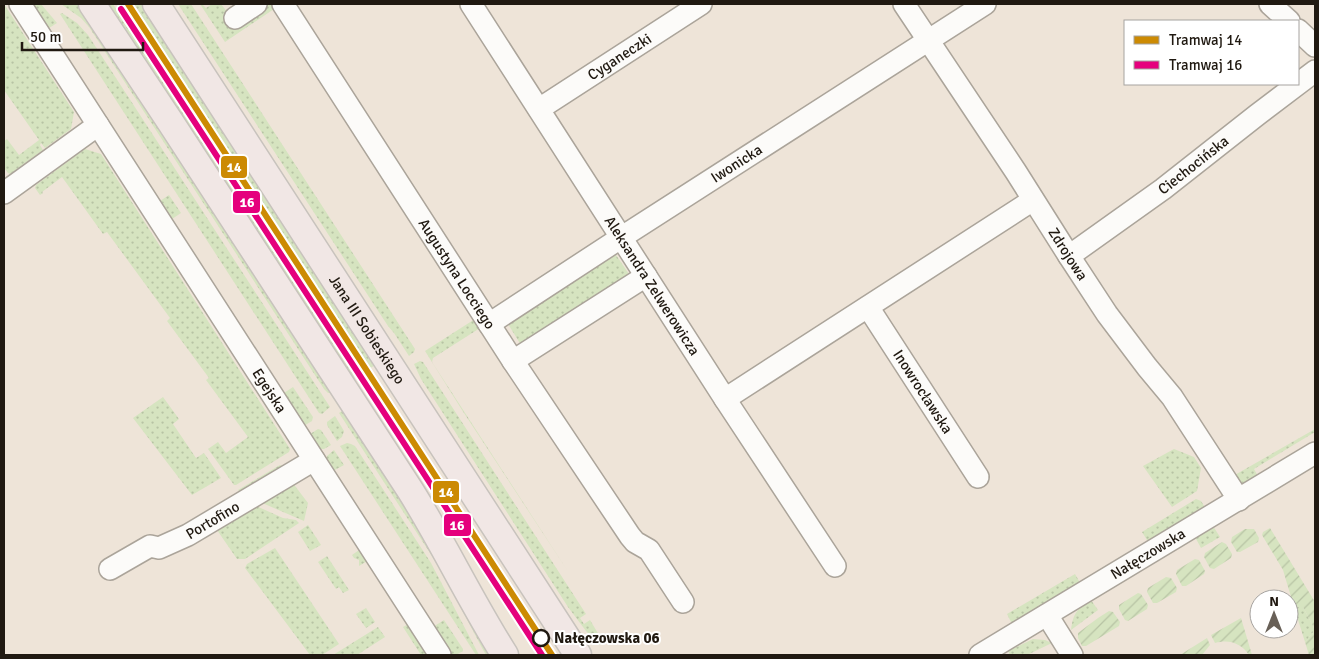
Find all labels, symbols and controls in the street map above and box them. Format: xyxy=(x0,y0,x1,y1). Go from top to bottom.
scale bar xyxy=(22,20,144,52)
legend xyxy=(1124,20,1299,85)
text: 50 m xyxy=(30,28,61,46)
street label: Cyganeczki xyxy=(584,30,655,84)
text: Tramwaj 14 xyxy=(1169,31,1242,49)
text: Tramwaj 16 xyxy=(1169,56,1242,74)
street label: Ciechocińska xyxy=(1154,132,1232,198)
street label: Iwonicka xyxy=(708,140,766,187)
line badge: 14 xyxy=(220,155,248,179)
text: 14 xyxy=(226,159,242,176)
line badge: 16 xyxy=(232,190,261,214)
text: 16 xyxy=(239,194,255,211)
street label: Aleksandra Zelwerowicza xyxy=(601,213,704,359)
street label: Augustyna Locciego xyxy=(415,215,499,333)
street label: Zdrojowa xyxy=(1044,224,1092,284)
street label: Jana III Sobieskiego xyxy=(325,272,409,388)
street label: Inowrocławska xyxy=(889,347,957,437)
street label: Egejska xyxy=(248,365,290,416)
line badge: 14 xyxy=(432,480,460,504)
text: 14 xyxy=(438,484,454,501)
street label: Portofino xyxy=(183,497,243,543)
line badge: 16 xyxy=(443,513,472,537)
text: 16 xyxy=(449,517,465,534)
street label: Nałęczowska xyxy=(1107,524,1189,583)
north arrow xyxy=(1249,589,1299,639)
text: N xyxy=(1269,593,1279,610)
marker: Nałęczowska 06 xyxy=(532,629,550,647)
place label: Nałęczowska 06 xyxy=(554,629,660,647)

